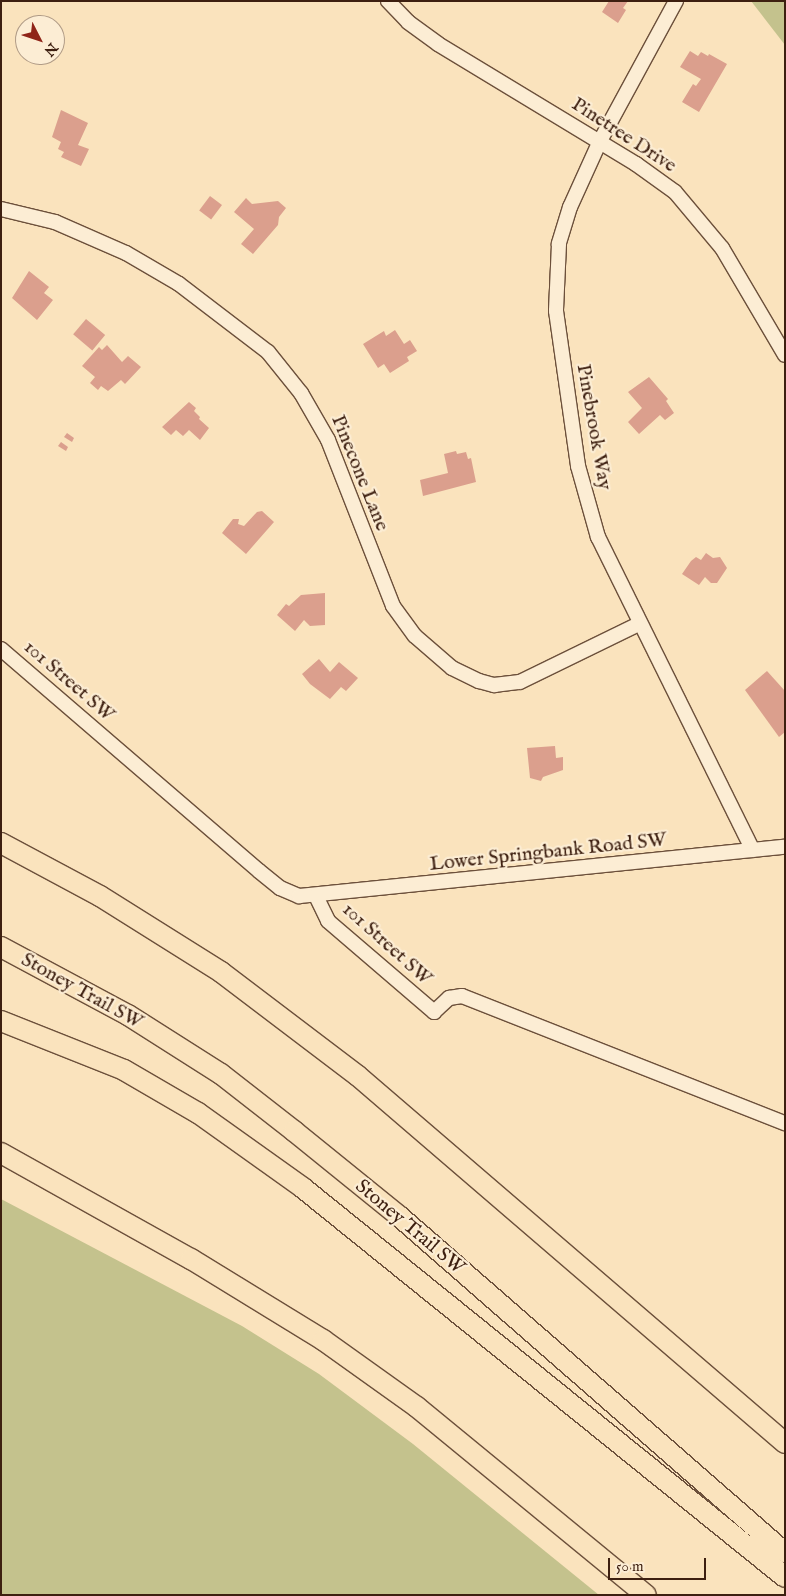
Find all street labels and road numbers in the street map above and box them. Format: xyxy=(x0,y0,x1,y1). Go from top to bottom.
street label: Pinetree Drive xyxy=(567,92,681,178)
street label: Pinebrook Way xyxy=(571,362,617,492)
street label: Pinecone Lane xyxy=(326,412,394,534)
street label: 101 Street SW xyxy=(19,635,119,727)
street label: Lower Springbank Road SW xyxy=(428,828,668,876)
street label: 101 Street SW xyxy=(337,898,437,990)
street label: Stoney Trail SW xyxy=(17,948,147,1034)
street label: Stoney Trail SW xyxy=(350,1174,470,1280)

